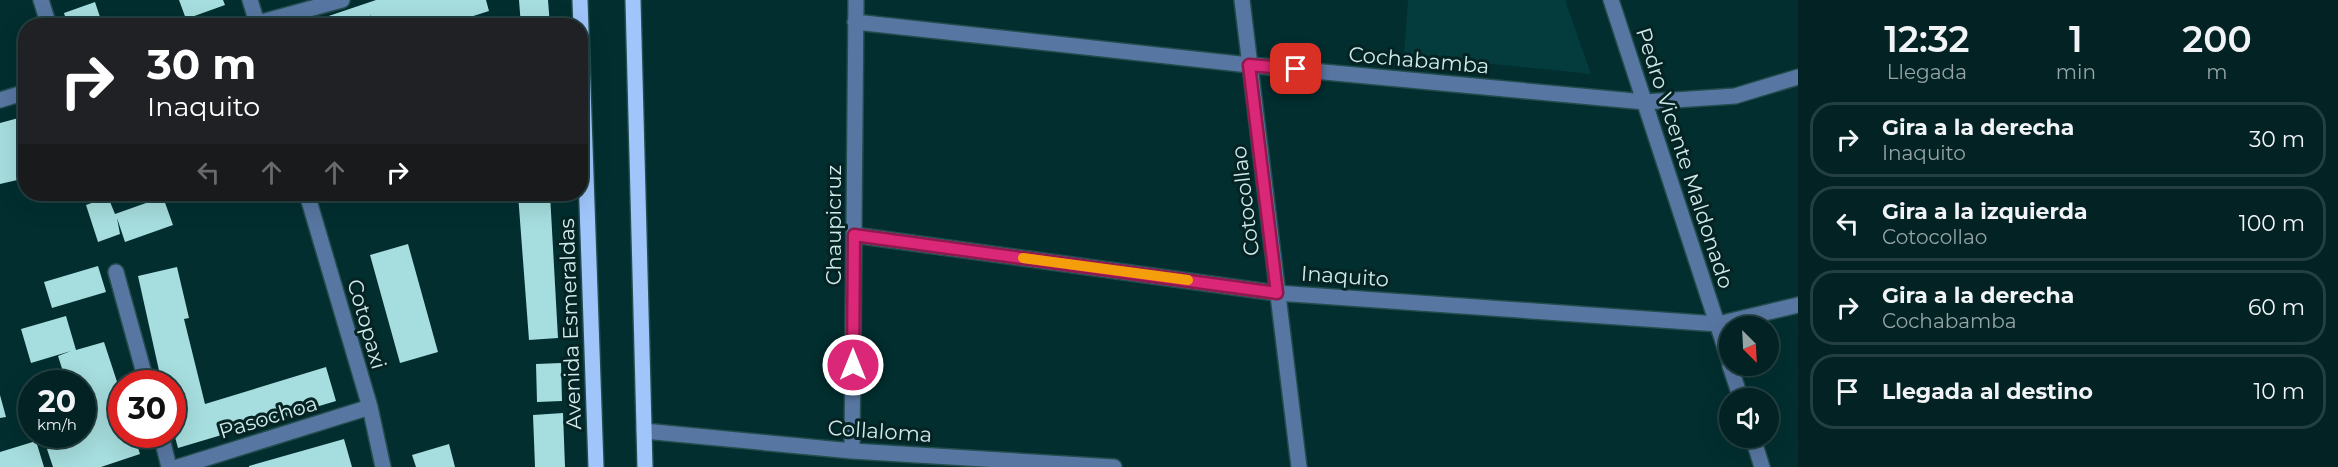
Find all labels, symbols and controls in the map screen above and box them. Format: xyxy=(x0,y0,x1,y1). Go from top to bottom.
text: 12:32 xyxy=(1884,17,1970,61)
text: 1 xyxy=(2069,17,2083,61)
text: 200 xyxy=(2182,17,2252,61)
street label: Pedro Vicente Maldonado xyxy=(1631,24,1739,292)
text: 30 m xyxy=(147,38,256,90)
street label: Cochabamba xyxy=(1348,41,1490,79)
icon: right xyxy=(48,42,126,120)
pin xyxy=(1270,43,1321,94)
icon: arrive xyxy=(1279,52,1312,85)
text: Llegada xyxy=(1887,60,1967,84)
text: min xyxy=(2056,60,2096,84)
text: m xyxy=(2206,60,2228,84)
text: Inaquito xyxy=(147,90,260,123)
text: Gira a la derecha xyxy=(1882,114,2074,141)
icon: right xyxy=(1831,123,1864,156)
text: 30 m xyxy=(2249,126,2305,153)
text: Inaquito xyxy=(1882,141,1966,165)
street label: Cotocollao xyxy=(1226,145,1264,257)
icon: left xyxy=(192,156,225,189)
icon: ahead xyxy=(255,156,288,189)
icon: ahead xyxy=(318,156,351,189)
icon: right xyxy=(381,156,414,189)
street label: Chaupicruz xyxy=(821,165,846,285)
text: Gira a la izquierda xyxy=(1882,198,2088,225)
icon: left xyxy=(1831,207,1864,240)
text: 100 m xyxy=(2239,210,2305,237)
street label: Avenida Esmeraldas xyxy=(554,218,586,430)
text: Cotocollao xyxy=(1882,225,1987,249)
street label: Inaquito xyxy=(1300,260,1390,292)
street label: Cotopaxi xyxy=(342,276,392,372)
text: Gira a la derecha xyxy=(1882,282,2074,309)
icon: right xyxy=(1831,291,1864,324)
text: 60 m xyxy=(2248,294,2305,321)
text: Cochabamba xyxy=(1882,309,2017,333)
north arrow xyxy=(1719,316,1779,376)
map controls xyxy=(1719,316,1779,448)
position arrow xyxy=(821,333,885,397)
speed limit sign: 30 xyxy=(108,370,186,448)
icon: arrive xyxy=(1831,375,1864,408)
text: Llegada al destino xyxy=(1882,378,2093,405)
text: 10 m xyxy=(2253,378,2305,405)
text: 20 xyxy=(38,383,76,420)
button: sound xyxy=(1719,388,1779,448)
street label: Pasochoa xyxy=(216,390,320,444)
text: km/h xyxy=(37,415,77,434)
street label: Collaloma xyxy=(827,415,933,447)

